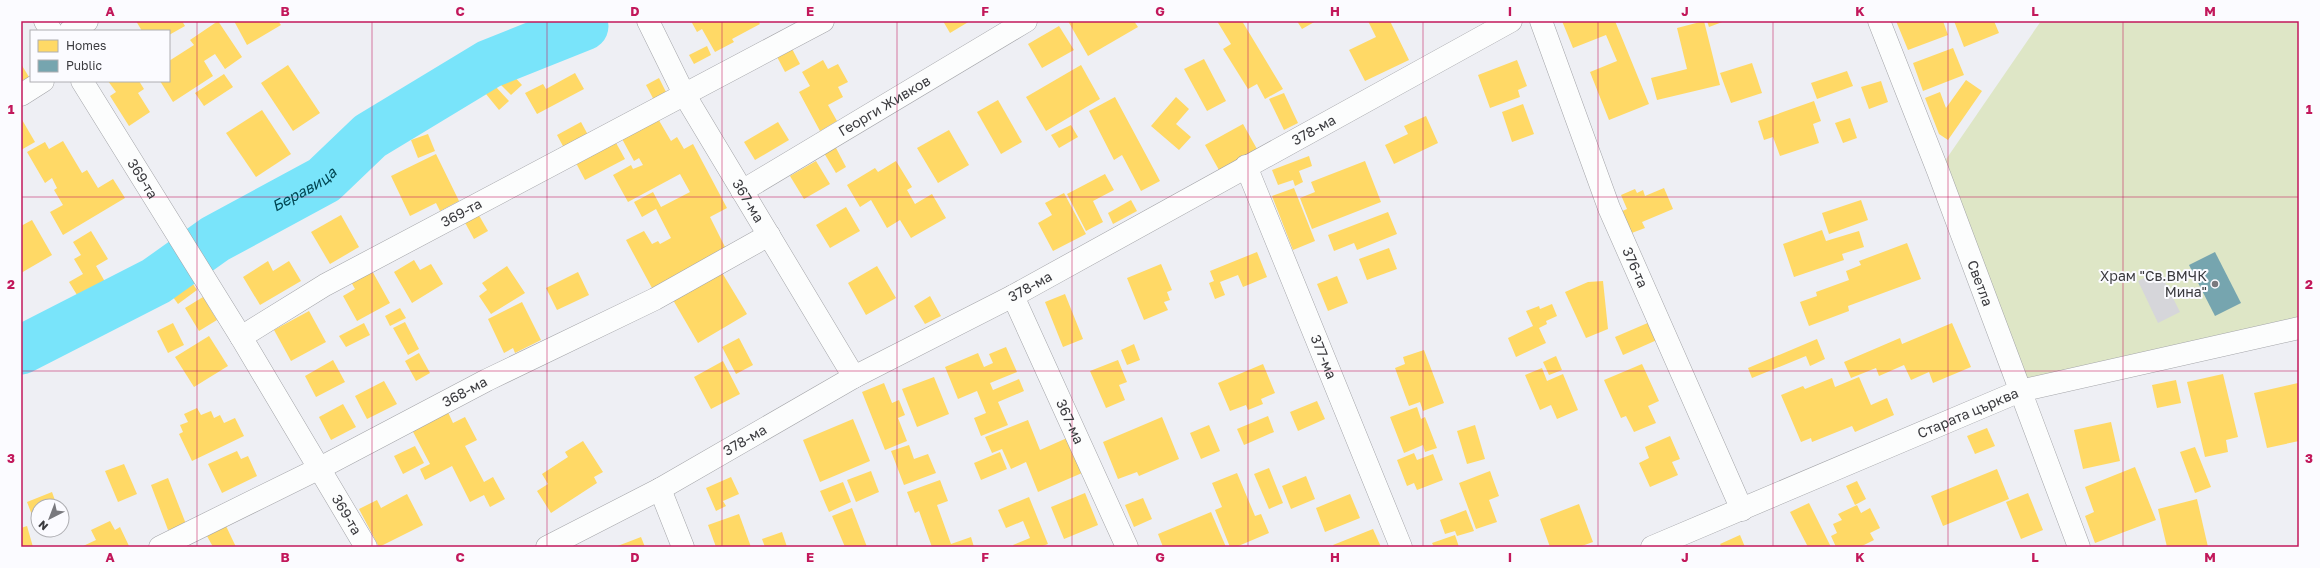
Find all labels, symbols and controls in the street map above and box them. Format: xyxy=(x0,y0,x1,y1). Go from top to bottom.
text: A xyxy=(105,3,115,19)
text: B xyxy=(280,3,290,19)
text: C xyxy=(455,3,465,19)
text: D xyxy=(630,3,640,19)
text: E xyxy=(806,3,814,19)
text: F xyxy=(981,3,989,19)
text: G xyxy=(1155,3,1165,19)
text: H xyxy=(1330,3,1340,19)
text: I xyxy=(1508,3,1512,19)
text: J xyxy=(1681,3,1689,19)
text: K xyxy=(1855,3,1865,19)
text: L xyxy=(2031,3,2039,19)
text: M xyxy=(2204,3,2216,19)
legend xyxy=(30,30,170,82)
text: Homes xyxy=(66,38,106,53)
text: Public xyxy=(66,58,103,73)
street label: Георги Живков xyxy=(835,71,933,139)
text: 1 xyxy=(8,101,15,117)
text: 1 xyxy=(2306,101,2313,117)
street label: 378-ма xyxy=(1289,111,1338,148)
street label: 369-та xyxy=(124,155,162,202)
water label: Беравица xyxy=(268,163,340,215)
street label: 367-ма xyxy=(729,176,768,225)
street label: 369-та xyxy=(438,195,484,230)
street label: 376-та xyxy=(1619,244,1652,290)
street label: Светла xyxy=(1964,258,1997,308)
street label: 378-ма xyxy=(1005,267,1055,305)
place label: Храм "Св.ВМЧК Мина" xyxy=(2100,267,2207,300)
text: 2 xyxy=(7,276,15,292)
text: 2 xyxy=(2305,276,2313,292)
marker: Храм "Св.ВМЧК Мина" xyxy=(2210,279,2220,289)
street label: 377-ма xyxy=(1307,332,1341,381)
street label: 368-ма xyxy=(439,372,490,410)
street label: Старата църква xyxy=(1915,384,2021,442)
street label: 367-ма xyxy=(1053,396,1088,447)
street label: 378-ма xyxy=(720,420,769,459)
text: 3 xyxy=(7,450,15,466)
text: 3 xyxy=(2305,450,2313,466)
street label: 369-та xyxy=(329,491,366,538)
north arrow xyxy=(30,498,70,538)
text: N xyxy=(36,518,50,533)
text: A xyxy=(105,549,115,565)
text: B xyxy=(280,549,290,565)
text: C xyxy=(455,549,465,565)
text: D xyxy=(630,549,640,565)
text: E xyxy=(806,549,814,565)
text: F xyxy=(981,549,989,565)
text: G xyxy=(1155,549,1165,565)
text: H xyxy=(1330,549,1340,565)
text: I xyxy=(1508,549,1512,565)
text: J xyxy=(1681,549,1689,565)
text: K xyxy=(1855,549,1865,565)
text: L xyxy=(2031,549,2039,565)
text: M xyxy=(2204,549,2216,565)

